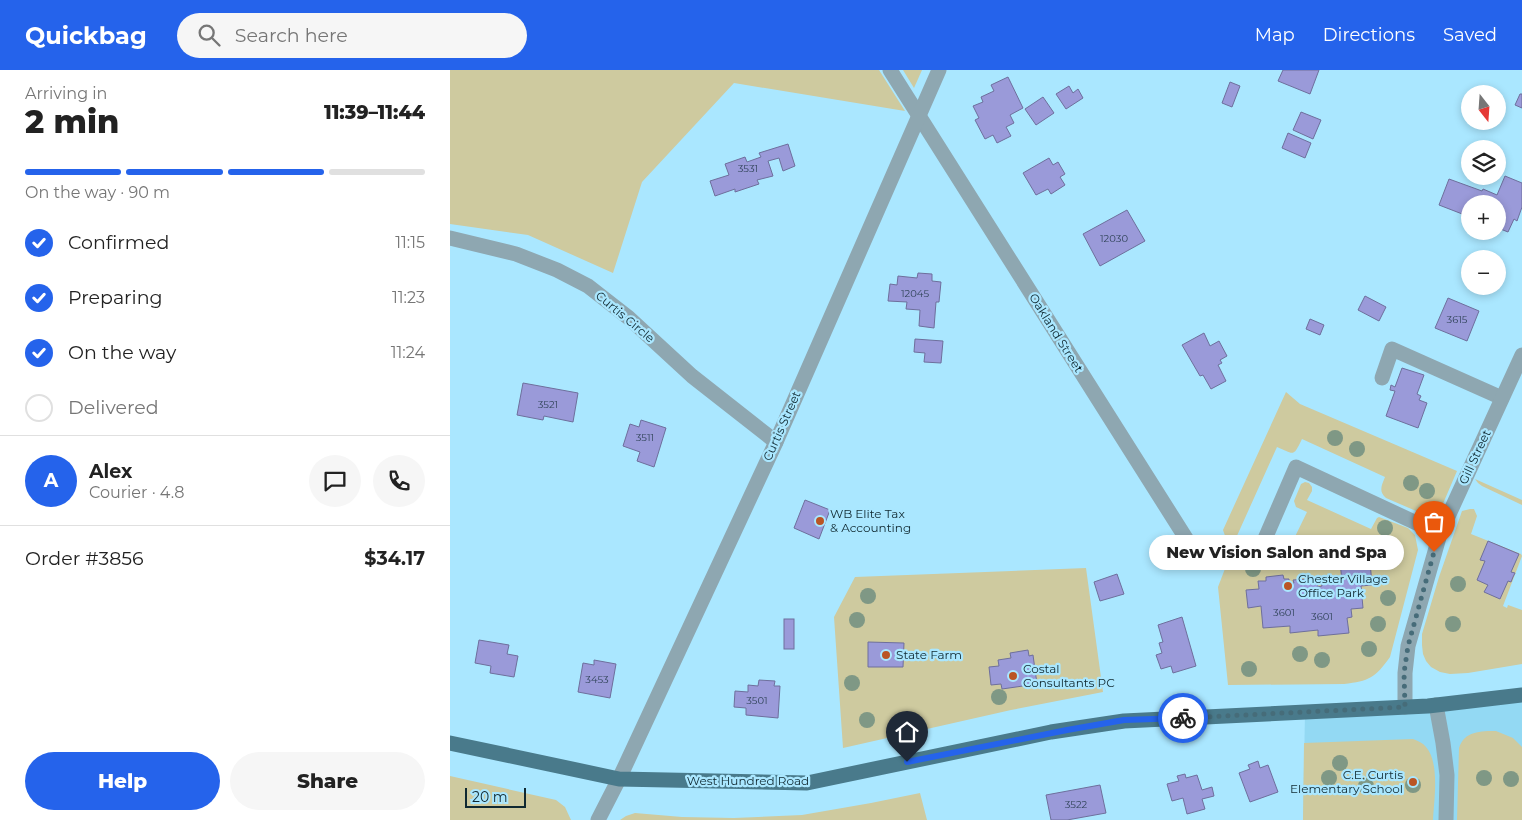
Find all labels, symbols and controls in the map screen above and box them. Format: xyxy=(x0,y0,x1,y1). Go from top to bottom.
search box xyxy=(177,13,527,58)
text: Quickbag xyxy=(25,21,147,50)
icon: search xyxy=(195,21,223,49)
text: Search here xyxy=(235,24,348,47)
text: Map xyxy=(1255,24,1295,46)
text: Directions xyxy=(1323,24,1415,46)
text: Saved xyxy=(1443,24,1497,46)
text: Arriving in xyxy=(25,84,107,103)
north arrow xyxy=(1461,85,1506,130)
map controls xyxy=(1461,85,1506,295)
text: 11:39–11:44 xyxy=(324,101,425,124)
text: 2 min xyxy=(25,102,119,141)
button: layers xyxy=(1461,140,1506,185)
house number: 3531 xyxy=(738,162,758,175)
text: On the way · 90 m xyxy=(25,183,170,202)
button: + xyxy=(1461,195,1506,240)
icon: check xyxy=(25,229,53,257)
text: Confirmed xyxy=(68,231,169,254)
house number: 12030 xyxy=(1100,232,1128,245)
text: 11:15 xyxy=(395,233,425,252)
button: − xyxy=(1461,250,1506,295)
icon: check xyxy=(25,284,53,312)
text: Preparing xyxy=(68,286,163,309)
house number: 12045 xyxy=(901,287,929,300)
text: 11:23 xyxy=(392,288,425,307)
street label: Curtis Circle xyxy=(593,288,658,346)
street label: Oakland Street xyxy=(1026,290,1087,375)
house number: 3615 xyxy=(1447,313,1468,326)
icon: check xyxy=(25,339,53,367)
text: On the way xyxy=(68,341,176,364)
text: 11:24 xyxy=(391,343,425,362)
street label: Curtis Street xyxy=(759,388,804,463)
text: Delivered xyxy=(68,396,159,419)
house number: 3521 xyxy=(538,398,558,411)
street label: Gill Street xyxy=(1455,427,1494,486)
house number: 3511 xyxy=(636,431,654,444)
button: chat xyxy=(309,455,361,507)
button: phone xyxy=(373,455,425,507)
text: Alex xyxy=(89,460,132,483)
text: A xyxy=(44,469,58,492)
text: Courier · 4.8 xyxy=(89,483,185,502)
pin xyxy=(1413,501,1455,552)
place label: WB Elite Tax & Accounting xyxy=(830,506,911,535)
icon: bag xyxy=(1420,508,1448,536)
marker: WB Elite Tax & Accounting xyxy=(814,515,826,527)
callout: New Vision Salon and Spa xyxy=(1149,534,1404,570)
text: New Vision Salon and Spa xyxy=(1166,543,1387,562)
text: Order #3856 xyxy=(25,547,144,570)
text: $34.17 xyxy=(364,547,425,570)
place label: Chester Village Office Park xyxy=(1298,571,1388,600)
marker: Chester Village Office Park xyxy=(1282,580,1294,592)
house number: 3601 xyxy=(1273,606,1295,619)
house number: 3601 xyxy=(1311,610,1333,623)
place label: State Farm xyxy=(896,647,962,662)
marker: State Farm xyxy=(880,649,892,661)
place label: Costal Consultants PC xyxy=(1023,661,1115,690)
marker: Costal Consultants PC xyxy=(1007,670,1019,682)
house number: 3453 xyxy=(585,673,609,686)
courier xyxy=(1158,693,1208,743)
house number: 3501 xyxy=(746,694,768,707)
icon: bike xyxy=(1169,704,1197,732)
pin xyxy=(886,711,928,762)
icon: home xyxy=(893,718,921,746)
button: Help xyxy=(25,752,220,810)
button: Share xyxy=(230,752,425,810)
place label: C.E. Curtis Elementary School xyxy=(1290,767,1403,796)
street label: West Hundred Road xyxy=(687,773,809,788)
marker: C.E. Curtis Elementary School xyxy=(1407,776,1419,788)
scale bar xyxy=(465,785,526,808)
text: 20 m xyxy=(472,788,508,806)
house number: 3522 xyxy=(1065,798,1088,811)

